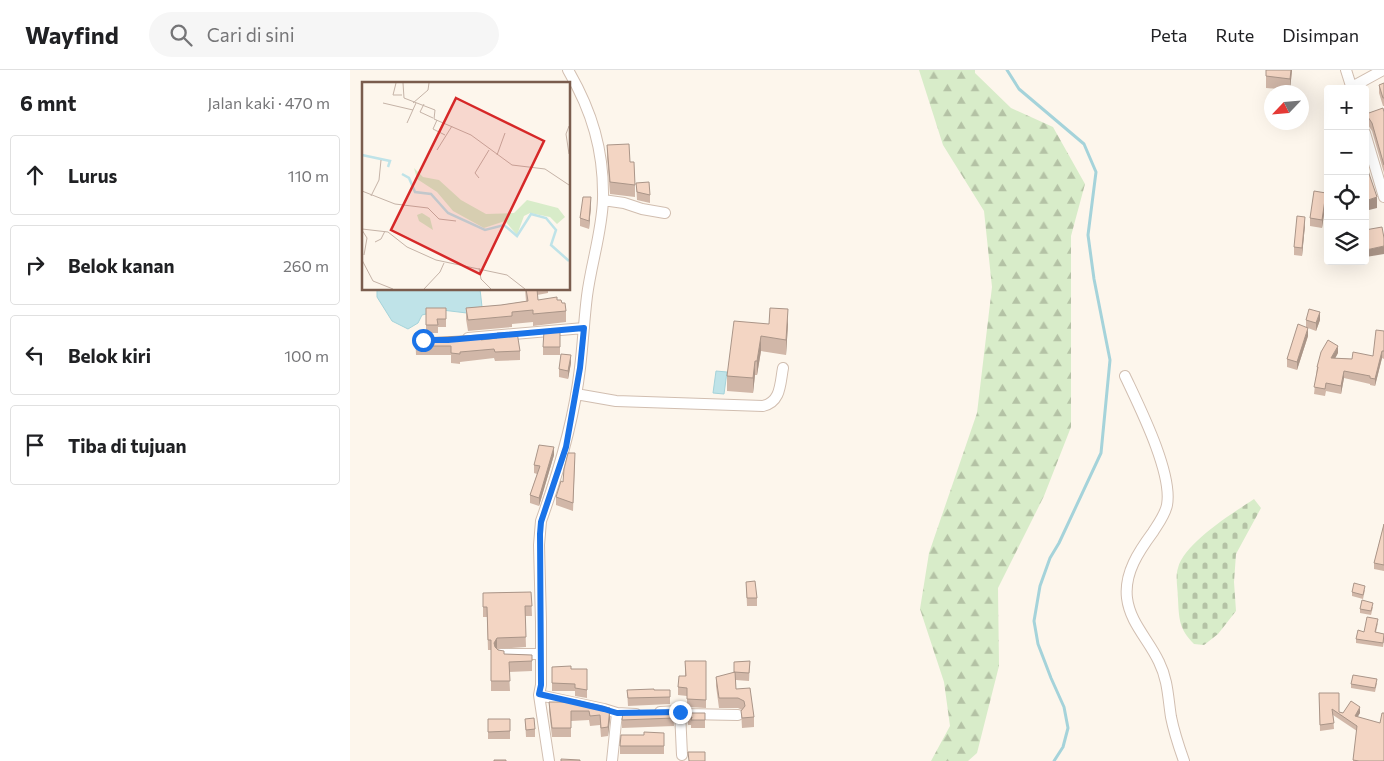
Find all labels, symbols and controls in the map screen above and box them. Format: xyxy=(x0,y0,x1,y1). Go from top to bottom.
search box xyxy=(149,12,499,57)
text: Wayfind xyxy=(25,20,119,49)
icon: search xyxy=(167,21,195,49)
text: Cari di sini xyxy=(207,23,295,46)
text: Peta xyxy=(1150,24,1187,46)
text: Rute xyxy=(1215,24,1254,46)
text: Disimpan xyxy=(1282,24,1359,46)
inset map xyxy=(362,82,570,290)
north arrow xyxy=(1264,85,1309,130)
map controls xyxy=(1324,85,1369,265)
button: + xyxy=(1324,85,1369,130)
text: 6 mnt xyxy=(20,90,76,115)
text: Jalan kaki · 470 m xyxy=(207,93,330,112)
button: − xyxy=(1324,130,1369,175)
icon: ahead xyxy=(21,161,49,189)
text: Lurus xyxy=(68,164,117,187)
text: 110 m xyxy=(288,166,329,185)
button: locate xyxy=(1324,175,1369,220)
button: layers xyxy=(1324,220,1369,265)
icon: right xyxy=(21,251,49,279)
text: Belok kanan xyxy=(68,254,175,277)
text: 260 m xyxy=(283,256,329,275)
route start xyxy=(412,329,435,352)
icon: left xyxy=(21,341,49,369)
text: Belok kiri xyxy=(68,344,151,367)
text: 100 m xyxy=(284,346,329,365)
icon: arrive xyxy=(21,431,49,459)
text: Tiba di tujuan xyxy=(68,434,186,457)
route end xyxy=(669,701,692,724)

